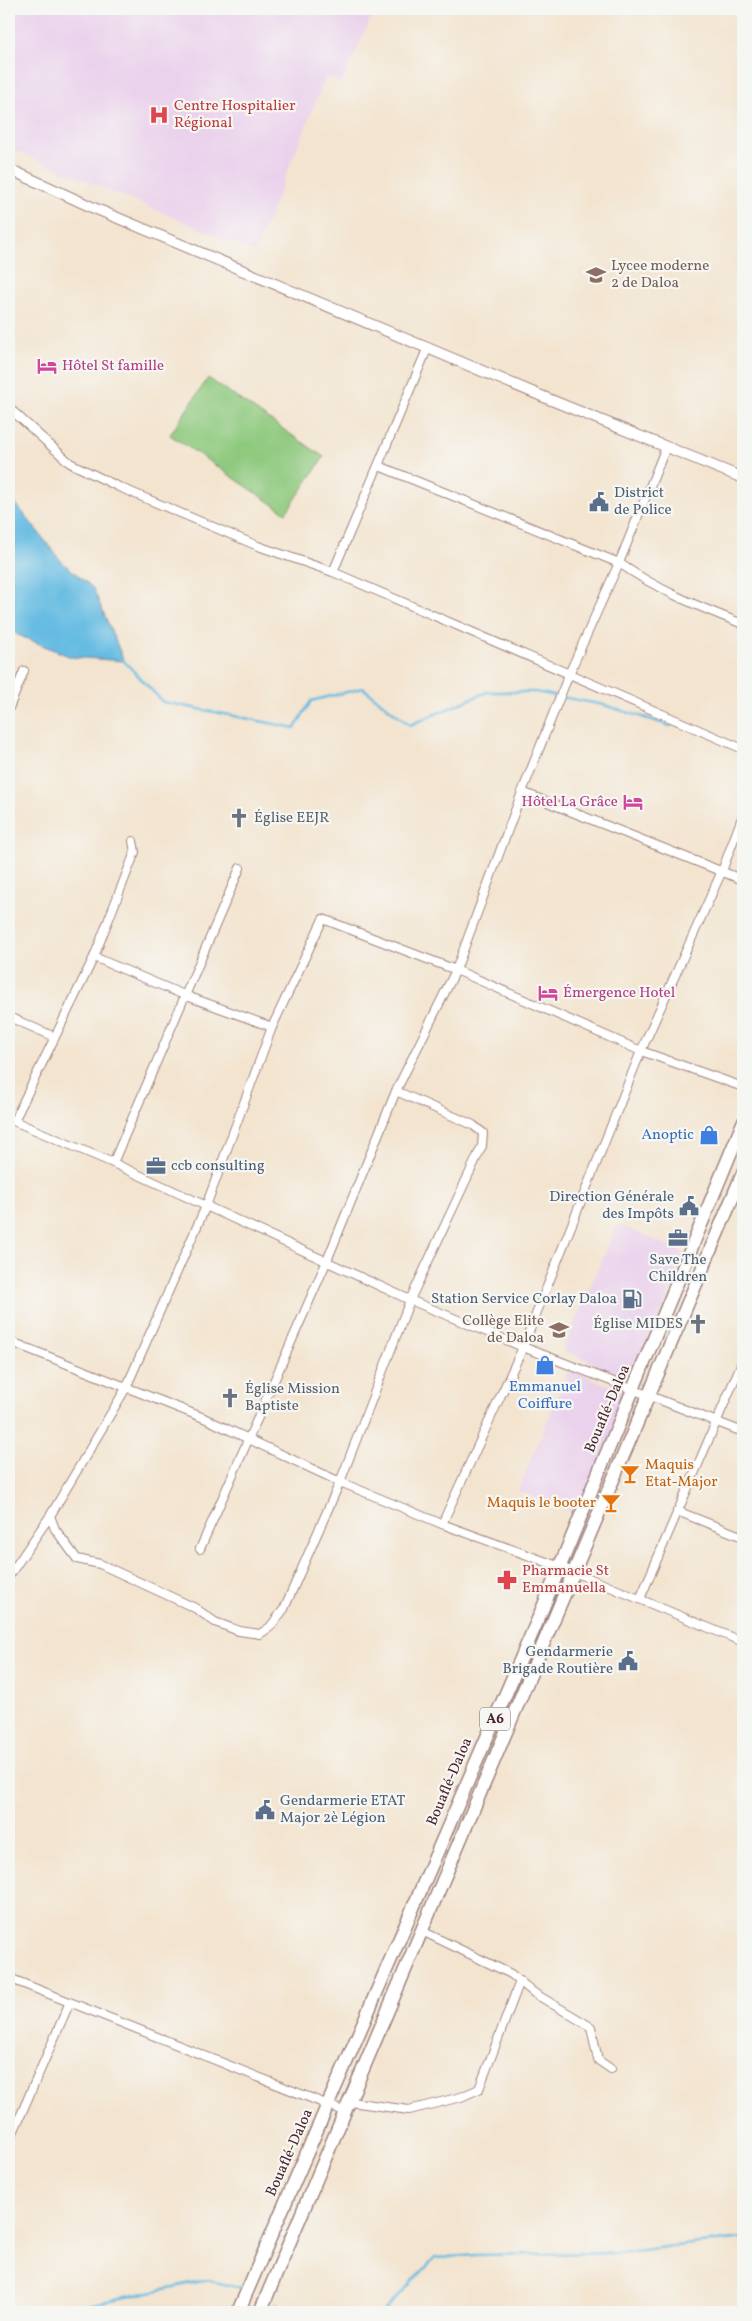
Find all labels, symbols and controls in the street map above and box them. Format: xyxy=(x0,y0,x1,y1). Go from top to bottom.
place label: Centre Hospitalier Régional xyxy=(174,96,295,134)
hospital icon: Centre Hospitalier Régional xyxy=(148,104,170,126)
place label: Lycee moderne 2 de Daloa xyxy=(611,256,709,294)
school or university icon: Lycee moderne 2 de Daloa xyxy=(585,264,607,286)
hotel icon: Hôtel St famille xyxy=(36,355,58,377)
place label: Hôtel St famille xyxy=(62,356,164,377)
place label: District de Police xyxy=(614,483,672,521)
public building icon: District de Police xyxy=(588,491,610,513)
hotel icon: Hôtel La Grâce xyxy=(622,791,644,813)
place label: Hôtel La Grâce xyxy=(522,792,618,813)
church icon: Église EEJR xyxy=(228,807,250,829)
place label: Église EEJR xyxy=(254,808,329,829)
hotel icon: Émergence Hotel xyxy=(537,982,559,1004)
place label: Émergence Hotel xyxy=(563,983,675,1004)
shop icon: Anoptic xyxy=(698,1124,720,1146)
place label: Anoptic xyxy=(641,1125,694,1146)
office icon: ccb consulting xyxy=(145,1155,167,1177)
place label: ccb consulting xyxy=(171,1156,265,1177)
place label: Direction Générale des Impôts xyxy=(549,1187,674,1225)
public building icon: Direction Générale des Impôts xyxy=(678,1195,700,1217)
office icon: Save The Children xyxy=(667,1227,689,1249)
place label: Save The Children xyxy=(649,1250,707,1288)
fuel station icon: Station Service Corlay Daloa xyxy=(621,1288,643,1310)
place label: Station Service Corlay Daloa xyxy=(431,1289,617,1310)
place label: Collège Elite de Daloa xyxy=(462,1311,544,1349)
church icon: Église MIDES xyxy=(687,1313,709,1335)
place label: Église MIDES xyxy=(593,1314,683,1335)
school or university icon: Collège Elite de Daloa xyxy=(548,1319,570,1341)
shop icon: Emmanuel Coiffure xyxy=(534,1354,556,1376)
street label: Bouaflé-Daloa xyxy=(580,1362,636,1456)
place label: Emmanuel Coiffure xyxy=(509,1377,581,1415)
place label: Église Mission Baptiste xyxy=(245,1379,340,1417)
church icon: Église Mission Baptiste xyxy=(219,1387,241,1409)
place label: Maquis Etat-Major xyxy=(645,1455,717,1493)
bar icon: Maquis Etat-Major xyxy=(619,1463,641,1485)
bar icon: Maquis le booter xyxy=(600,1492,622,1514)
place label: Maquis le booter xyxy=(487,1493,596,1514)
place label: Pharmacie St Emmanuella xyxy=(522,1561,609,1599)
pharmacy icon: Pharmacie St Emmanuella xyxy=(496,1569,518,1591)
place label: Gendarmerie Brigade Routière xyxy=(502,1642,613,1680)
public building icon: Gendarmerie Brigade Routière xyxy=(617,1650,639,1672)
road number: A6 xyxy=(480,1708,510,1730)
street label: Bouaflé-Daloa xyxy=(422,1735,478,1829)
place label: Gendarmerie ETAT Major 2è Légion xyxy=(280,1791,405,1829)
public building icon: Gendarmerie ETAT Major 2è Légion xyxy=(254,1799,276,1821)
street label: Bouaflé-Daloa xyxy=(261,2106,319,2200)

